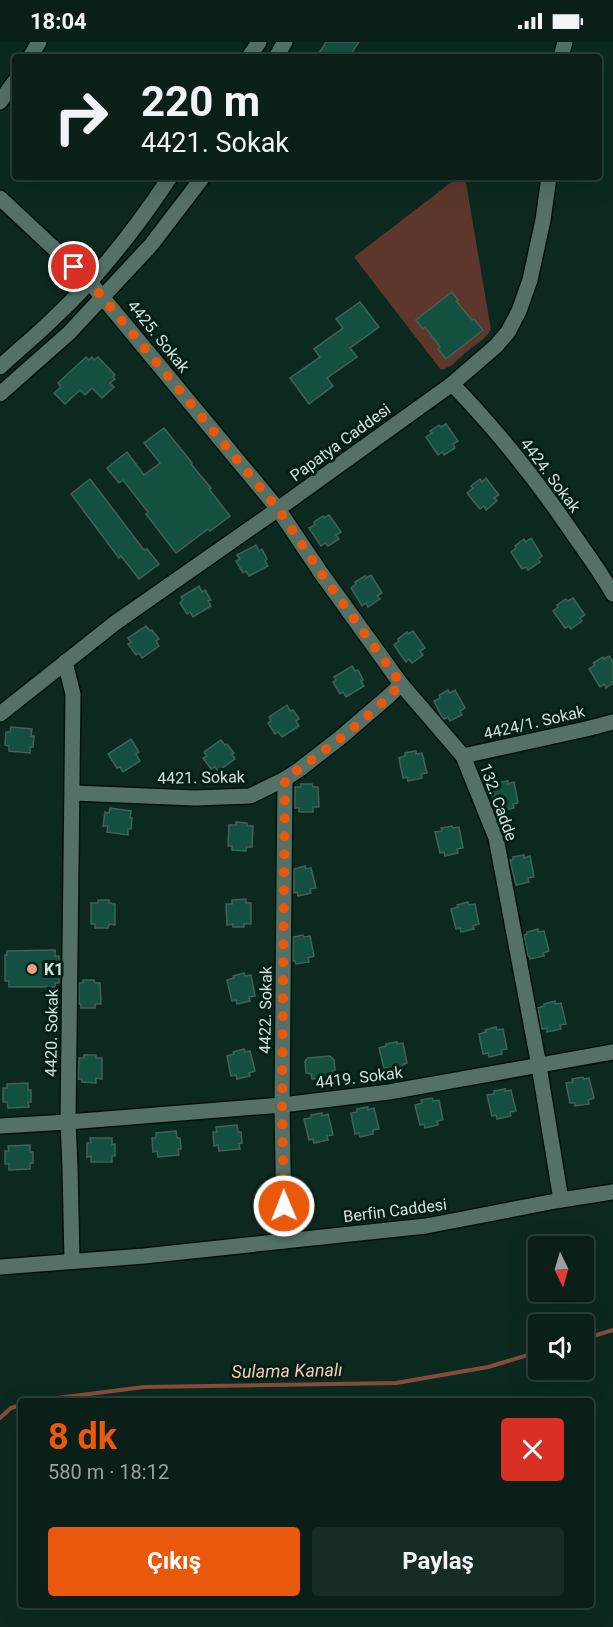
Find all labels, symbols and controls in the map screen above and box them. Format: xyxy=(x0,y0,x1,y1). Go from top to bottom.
text: 18:04 xyxy=(30,9,87,34)
text: 220 m xyxy=(141,77,260,126)
icon: right xyxy=(42,78,120,156)
text: 4421. Sokak xyxy=(141,127,289,159)
pin xyxy=(48,241,99,292)
icon: arrive xyxy=(57,250,90,283)
street label: 4425. Sokak xyxy=(124,296,194,377)
street label: Papatya Caddesi xyxy=(286,400,394,485)
street label: 4424. Sokak xyxy=(517,435,585,517)
street label: 4424/1. Sokak xyxy=(482,701,587,743)
street label: 132. Cadde xyxy=(476,761,521,843)
street label: 4421. Sokak xyxy=(157,767,246,788)
place label: K1 xyxy=(44,960,63,979)
marker: K1 xyxy=(25,962,39,976)
street label: 4422. Sokak xyxy=(255,965,276,1054)
street label: 4420. Sokak xyxy=(41,988,62,1077)
street label: 4419. Sokak xyxy=(314,1063,405,1092)
position arrow xyxy=(252,1174,316,1238)
street label: Berfin Caddesi xyxy=(342,1195,448,1226)
north arrow xyxy=(528,1236,594,1302)
map controls xyxy=(528,1236,594,1380)
button: sound xyxy=(528,1314,594,1380)
water label: Sulama Kanalı xyxy=(231,1359,343,1382)
text: 8 dk xyxy=(48,1416,117,1458)
button: close xyxy=(501,1418,564,1481)
text: 580 m · 18:12 xyxy=(48,1460,169,1484)
button: Çıkış xyxy=(48,1527,300,1596)
button: Paylaş xyxy=(312,1527,564,1596)

